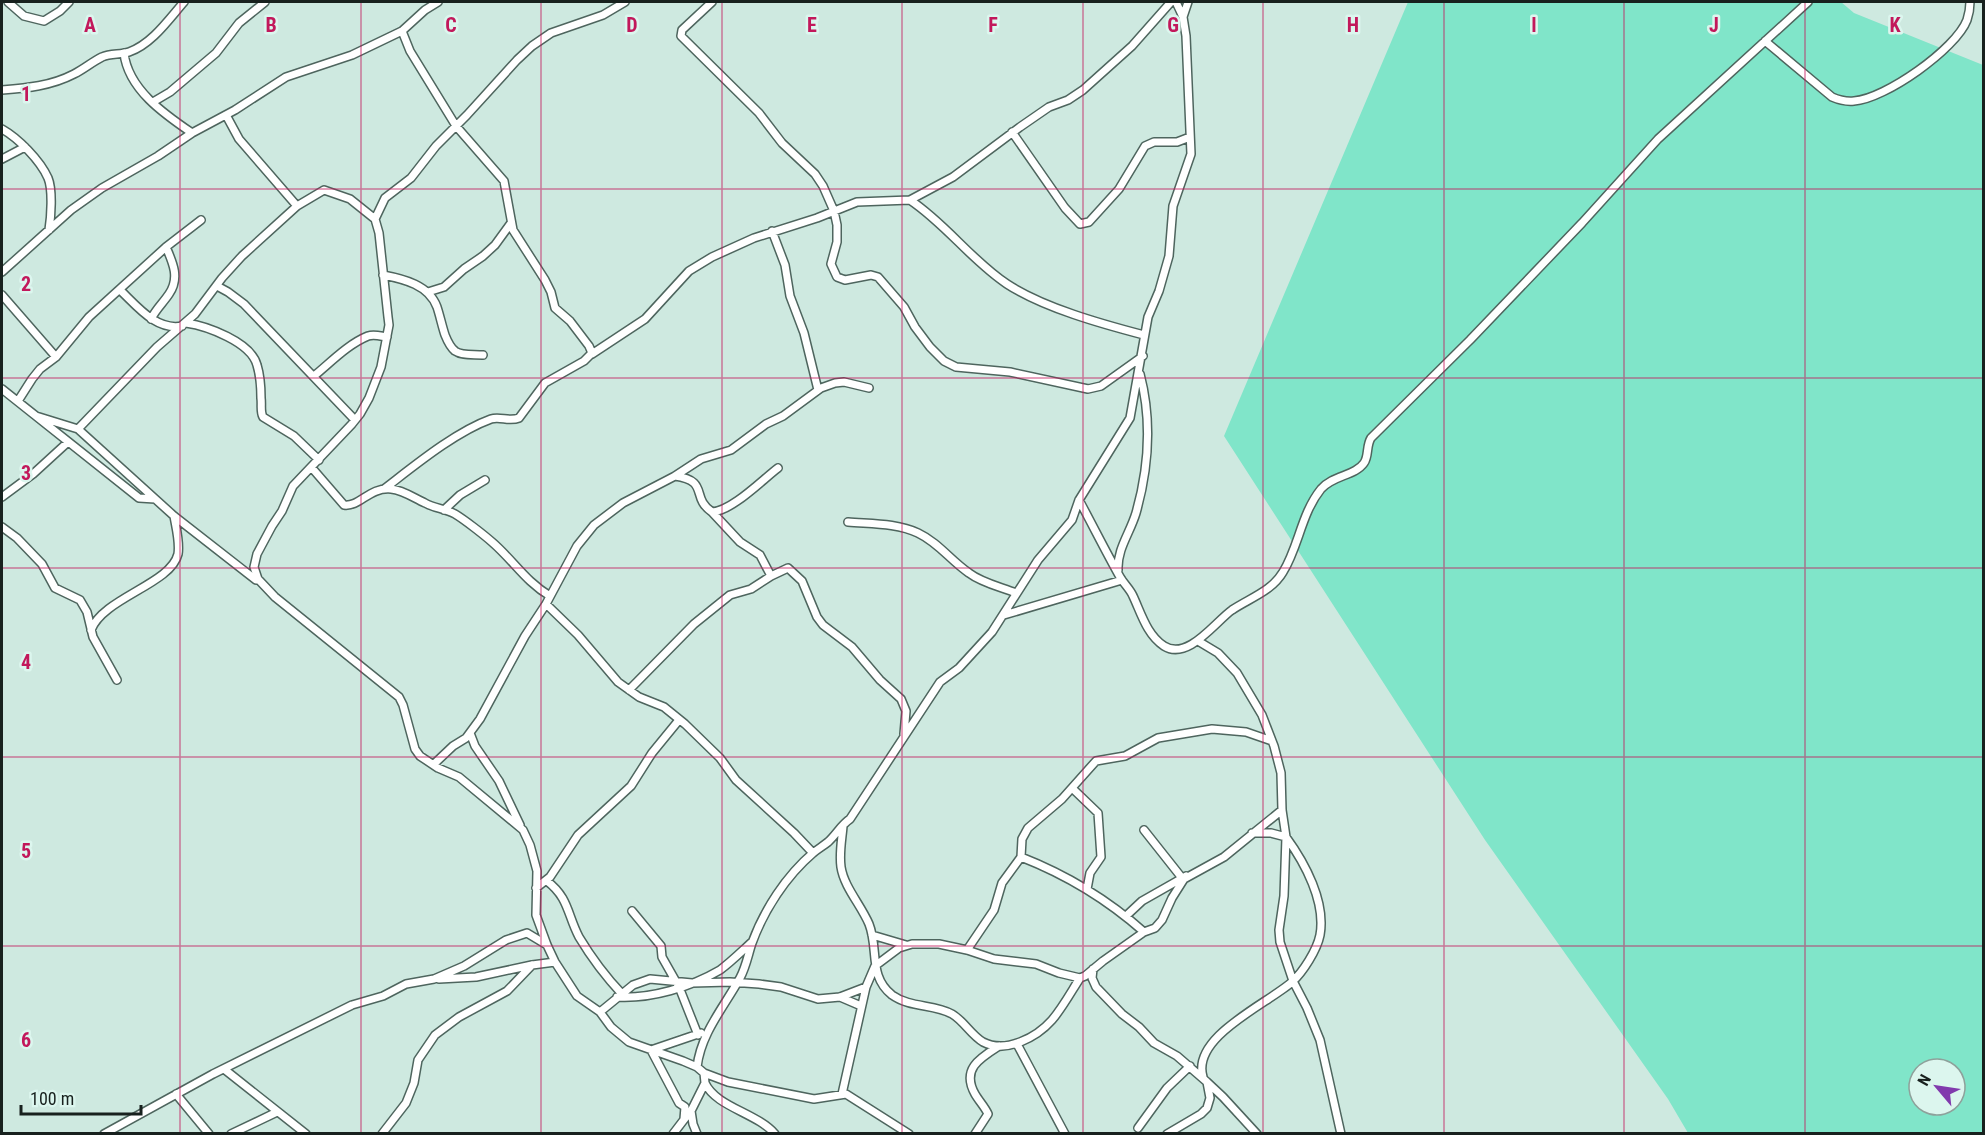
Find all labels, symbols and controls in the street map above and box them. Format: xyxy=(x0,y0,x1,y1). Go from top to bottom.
text: A xyxy=(84,13,96,37)
text: B xyxy=(265,13,277,37)
text: C xyxy=(445,13,457,37)
text: D xyxy=(626,13,638,37)
text: E xyxy=(807,13,817,37)
text: F xyxy=(988,13,998,37)
text: G xyxy=(1167,13,1179,37)
text: H xyxy=(1347,13,1359,37)
text: I xyxy=(1531,13,1537,37)
text: J xyxy=(1709,13,1719,37)
text: K xyxy=(1889,13,1901,37)
text: 1 xyxy=(21,82,31,106)
text: 2 xyxy=(21,272,31,296)
text: 3 xyxy=(21,461,31,485)
text: 4 xyxy=(21,650,31,674)
text: 5 xyxy=(21,839,31,863)
text: 6 xyxy=(21,1028,31,1052)
north arrow xyxy=(1907,1057,1967,1117)
text: N xyxy=(1914,1071,1935,1089)
scale bar xyxy=(21,1078,141,1116)
text: 100 m xyxy=(30,1088,74,1109)

